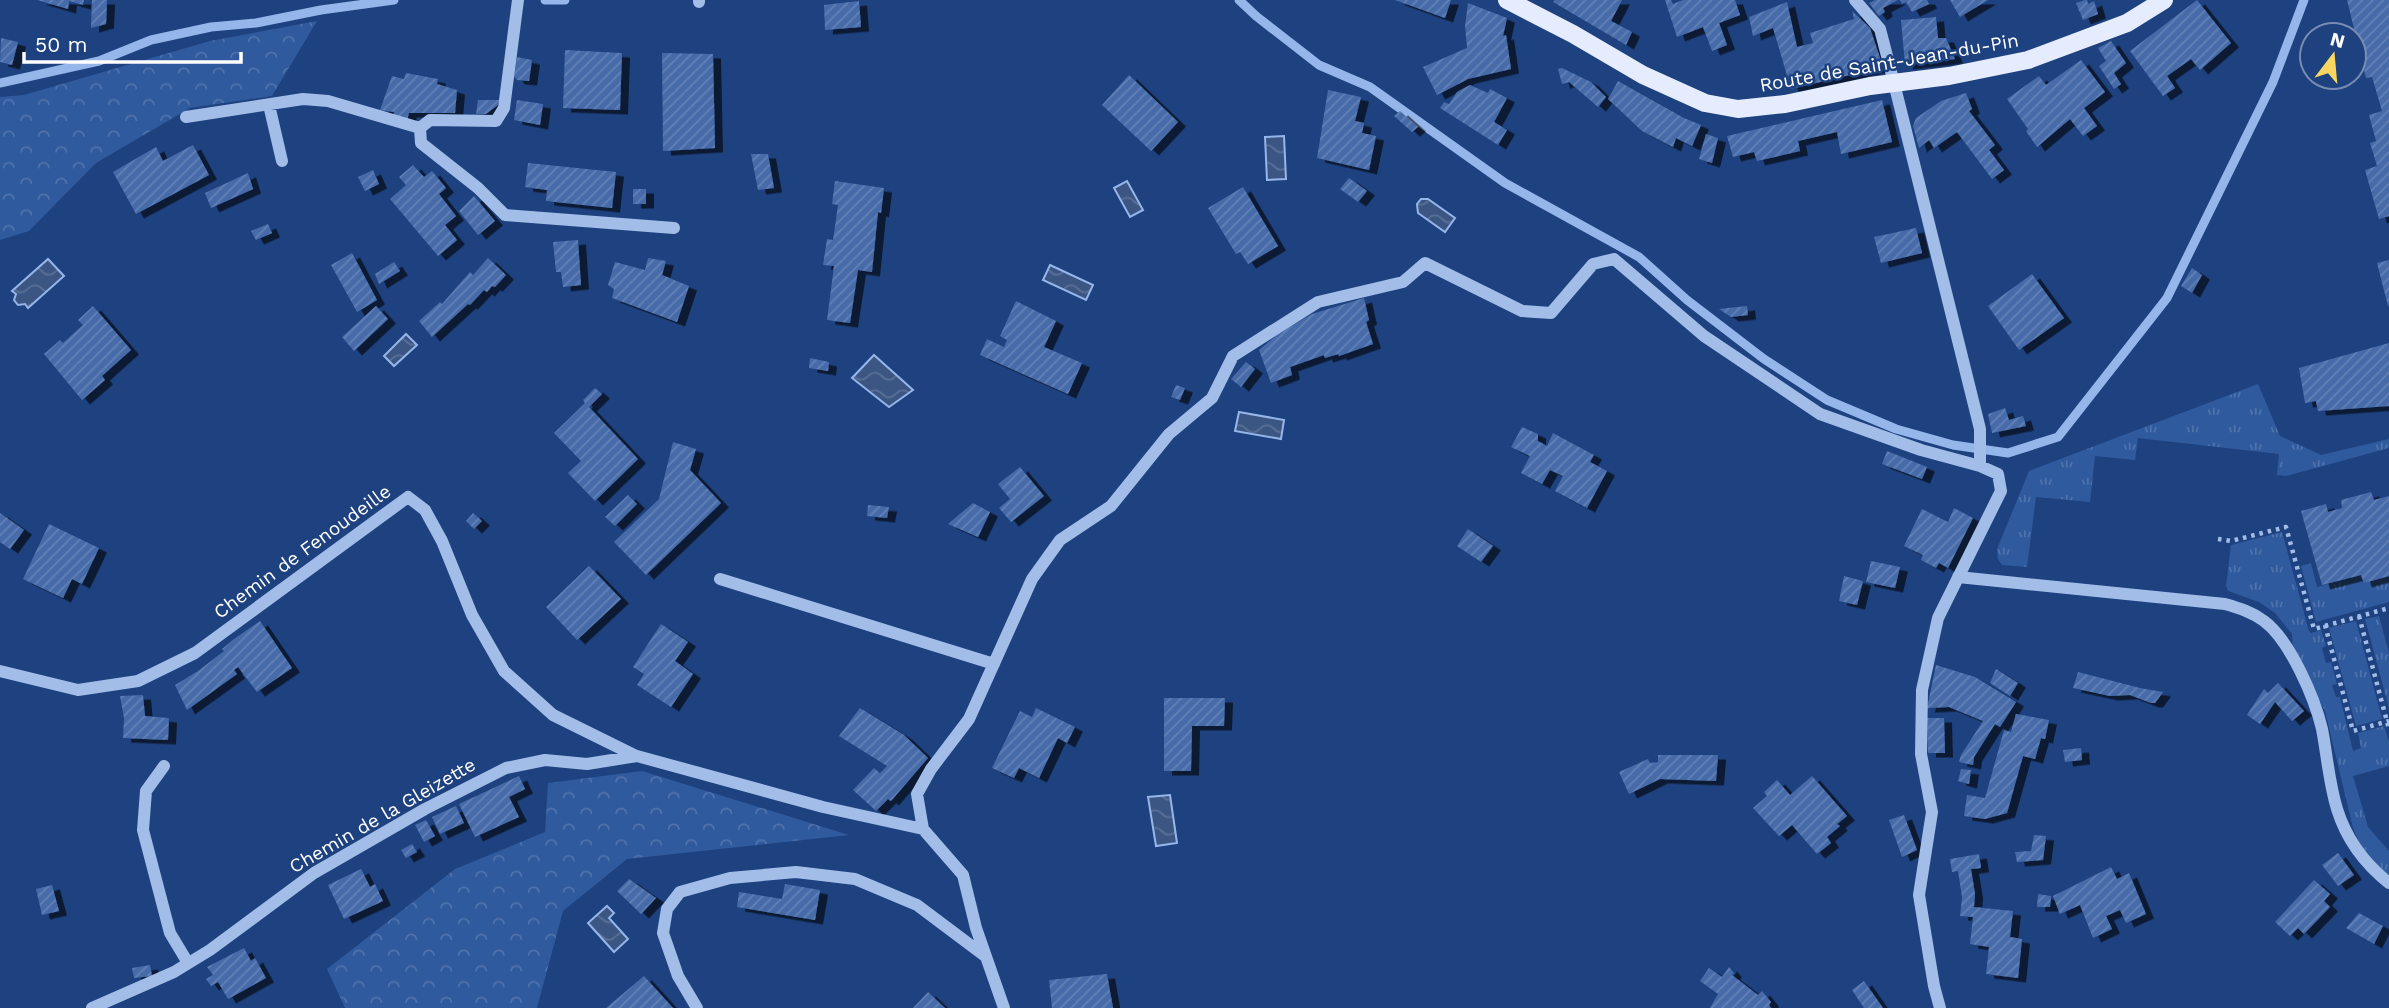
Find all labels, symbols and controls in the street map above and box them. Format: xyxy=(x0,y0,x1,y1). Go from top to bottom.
scale bar xyxy=(24,21,242,65)
north arrow xyxy=(2298,21,2368,91)
text: N xyxy=(2328,27,2347,53)
street label: Route de Saint-Jean-du-Pin xyxy=(1758,28,2020,97)
text: 50 m xyxy=(35,32,87,57)
street label: Chemin de Fenoudeille xyxy=(209,479,395,623)
street label: Chemin de la Gleizette xyxy=(285,753,479,878)

